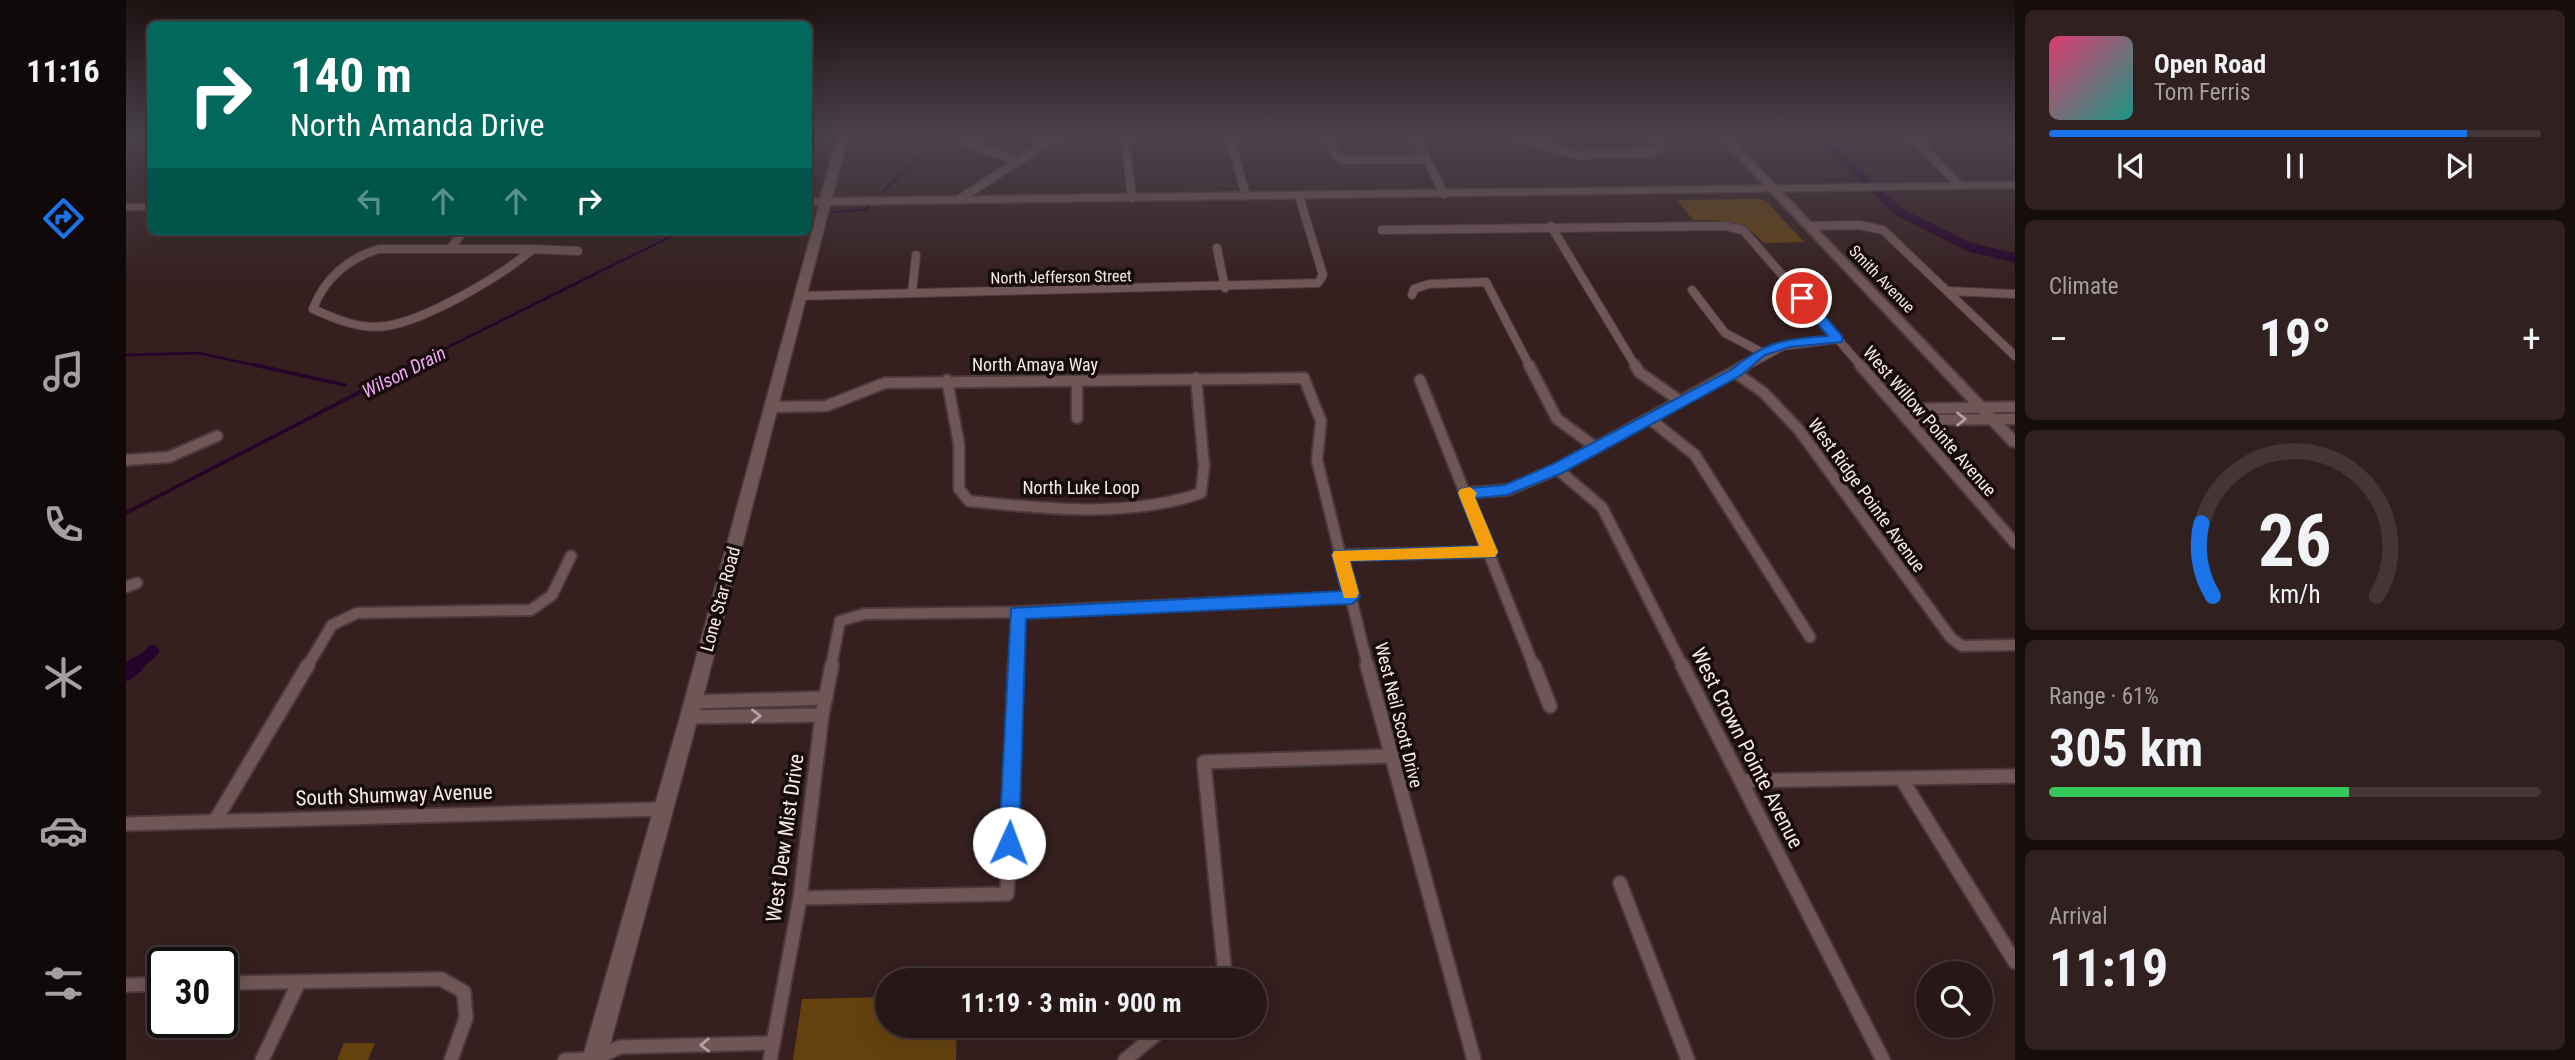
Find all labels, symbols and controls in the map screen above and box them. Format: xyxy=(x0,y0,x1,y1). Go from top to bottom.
text: 140 m xyxy=(290,47,412,104)
icon: right xyxy=(175,49,266,140)
text: Open Road xyxy=(2154,49,2266,79)
text: 11:16 xyxy=(26,52,100,90)
text: Tom Ferris xyxy=(2154,79,2250,106)
text: North Amanda Drive xyxy=(290,106,544,144)
icon: previous xyxy=(2112,147,2150,185)
icon: pause xyxy=(2276,147,2314,185)
icon: next xyxy=(2440,147,2478,185)
icon: left xyxy=(351,182,389,220)
icon: ahead xyxy=(424,182,462,220)
icon: ahead xyxy=(497,182,535,220)
icon: right xyxy=(570,182,608,220)
icon: directions xyxy=(39,194,88,243)
street label: Smith Avenue xyxy=(1845,241,1919,317)
street label: North Jefferson Street xyxy=(990,266,1132,288)
pin xyxy=(1772,268,1832,328)
text: Climate xyxy=(2049,273,2119,300)
icon: arrive xyxy=(1783,279,1821,317)
text: 19° xyxy=(2259,308,2331,369)
text: − xyxy=(2049,317,2068,361)
text: + xyxy=(2522,317,2541,361)
water label: Wilson Drain xyxy=(358,341,450,403)
street label: West Willow Pointe Avenue xyxy=(1859,342,2001,500)
icon: music xyxy=(39,347,88,396)
street label: North Amaya Way xyxy=(972,354,1099,375)
one-way arrow xyxy=(1957,411,1967,427)
street label: West Ridge Pointe Avenue xyxy=(1804,414,1930,576)
street label: North Luke Loop xyxy=(1022,477,1140,498)
text: 26 xyxy=(2258,498,2332,584)
icon: phone xyxy=(39,500,88,549)
street label: Lone Star Road xyxy=(696,544,744,654)
text: km/h xyxy=(2269,580,2321,609)
street label: West Neil Scott Drive xyxy=(1371,640,1427,790)
street label: West Crown Pointe Avenue xyxy=(1686,644,1808,852)
icon: climate xyxy=(39,653,88,702)
text: Range · 61% xyxy=(2049,683,2159,710)
one-way arrow xyxy=(751,708,762,724)
text: 305 km xyxy=(2049,718,2203,779)
street label: West Dew Mist Drive xyxy=(761,752,809,924)
street label: South Shumway Avenue xyxy=(295,780,493,810)
icon: car xyxy=(39,806,88,855)
position arrow xyxy=(972,806,1046,880)
text: Arrival xyxy=(2049,903,2108,930)
text: 11:19 xyxy=(2049,938,2168,999)
speed limit sign: 30 xyxy=(147,947,238,1038)
icon: filters xyxy=(39,959,88,1008)
map controls xyxy=(1916,961,1993,1038)
button: search xyxy=(1916,961,1993,1038)
text: 11:19 · 3 min · 900 m xyxy=(961,988,1181,1018)
one-way arrow xyxy=(699,1037,709,1053)

